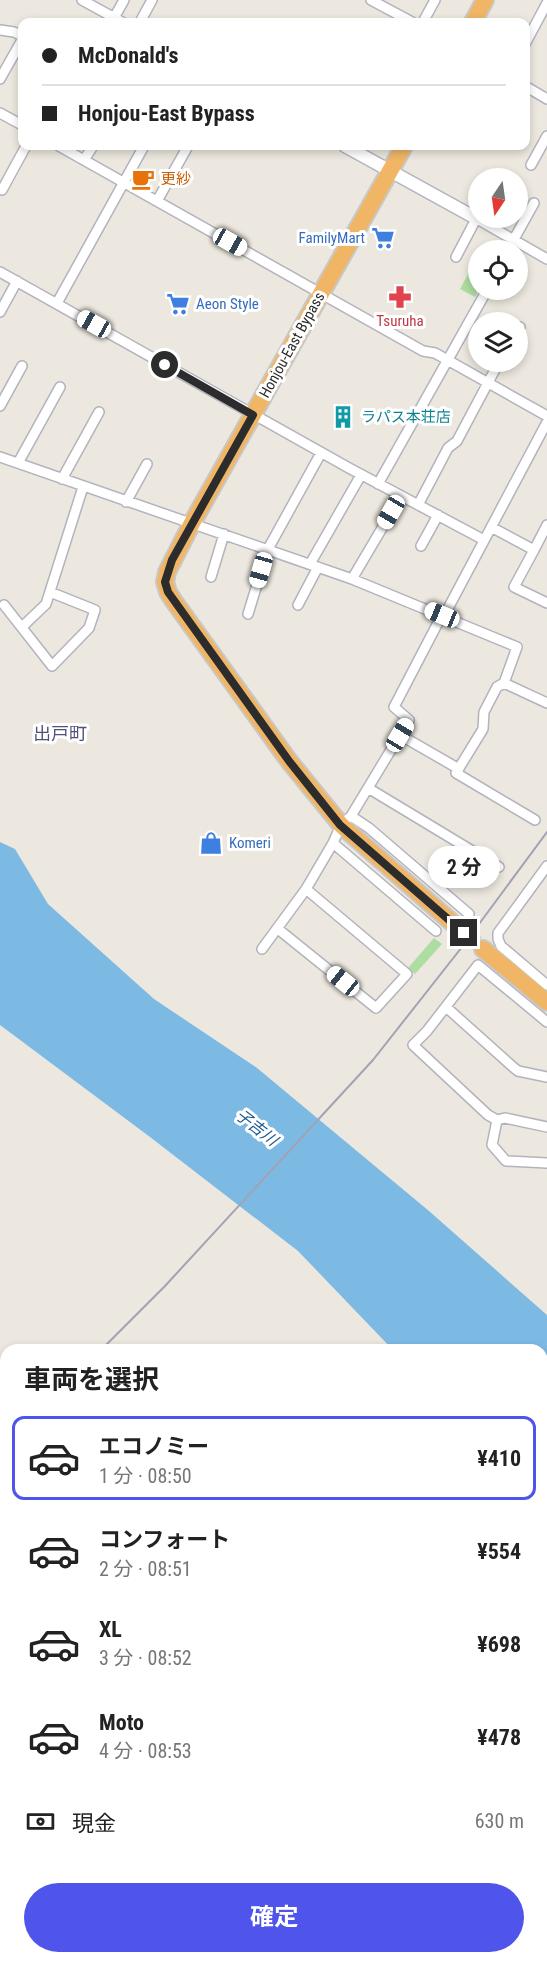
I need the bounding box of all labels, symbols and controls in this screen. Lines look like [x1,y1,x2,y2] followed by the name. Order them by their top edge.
[78,43,178,68] text: McDonald's
[78,101,255,126] text: Honjou-East Bypass
[130,166,156,192] cafe icon: 更紗
[468,168,528,228] north arrow
[468,168,528,372] map controls
[161,170,191,188] place label: 更紗
[210,225,250,259] car
[370,225,396,251] supermarket icon: FamilyMart
[299,229,365,247] place label: FamilyMart
[468,240,528,300] button: locate
[387,284,413,310] pharmacy icon: Tsuruha
[256,289,329,401] street label: Honjou-East Bypass
[165,291,191,317] supermarket icon: Aeon Style
[196,295,259,313] place label: Aeon Style
[74,307,114,341] car
[376,312,424,330] place label: Tsuruha
[468,312,528,372] button: layers
[151,351,178,378] route start
[330,404,356,430] building icon: ラパス本荘店
[361,408,451,426] place label: ラパス本荘店
[374,492,408,532] car
[247,550,275,590] car
[422,600,462,630] car
[383,715,417,755] car
[33,723,87,744] district label: 出戸町
[198,830,224,856] shop icon: Komeri
[229,834,271,852] place label: Komeri
[428,846,500,888] callout: 2 分
[447,855,481,879] text: 2 分
[450,919,477,946] route end
[323,963,363,999] car
[232,1105,283,1151] water label: 子吉川
[24,1364,159,1396] text: 車両を選択
[27,1431,81,1485] icon: car
[99,1434,209,1459] text: エコノミー
[477,1446,521,1471] text: ¥410
[99,1464,192,1488] text: 1 分 · 08:50
[27,1524,81,1578] icon: car
[99,1527,230,1552] text: コンフォート
[477,1539,521,1564] text: ¥554
[99,1557,192,1581] text: 2 分 · 08:51
[27,1617,81,1671] icon: car
[99,1617,122,1642] text: XL
[477,1632,521,1657] text: ¥698
[99,1646,192,1670] text: 3 分 · 08:52
[27,1710,81,1764] icon: car
[99,1710,144,1735] text: Moto
[477,1725,521,1750] text: ¥478
[99,1739,192,1763] text: 4 分 · 08:53
[24,1805,57,1838] icon: cash
[475,1809,524,1833] text: 630 m
[72,1811,116,1836] text: 現金
[24,1883,524,1952] button: 確定

